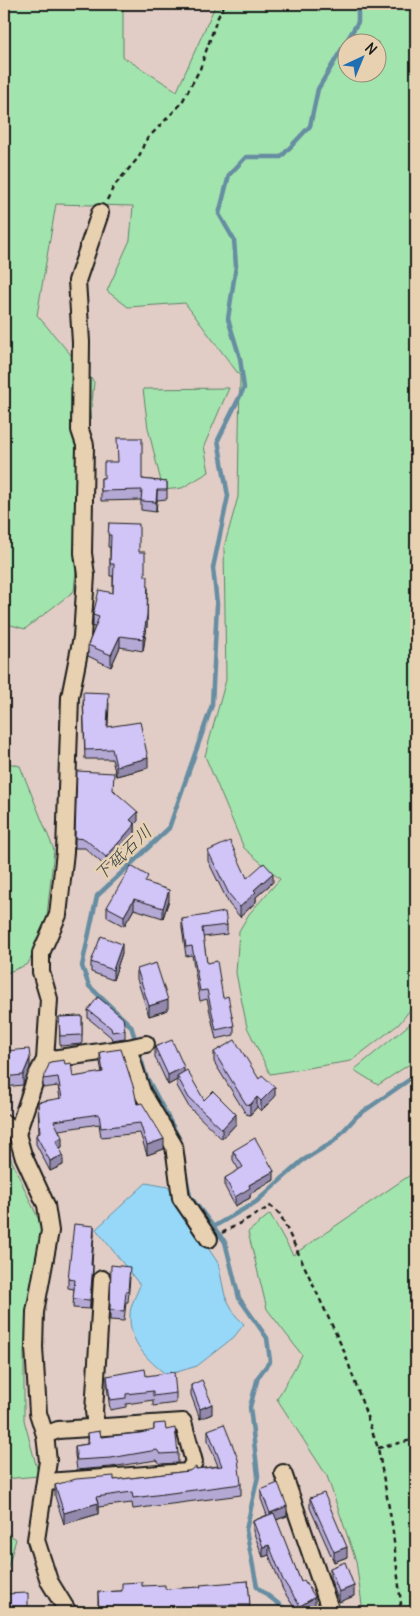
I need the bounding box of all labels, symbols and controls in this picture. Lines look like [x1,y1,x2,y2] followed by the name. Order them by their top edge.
[338,32,388,82] north arrow
[361,39,381,58] text: N
[88,820,157,886] water label: 下砥石川

